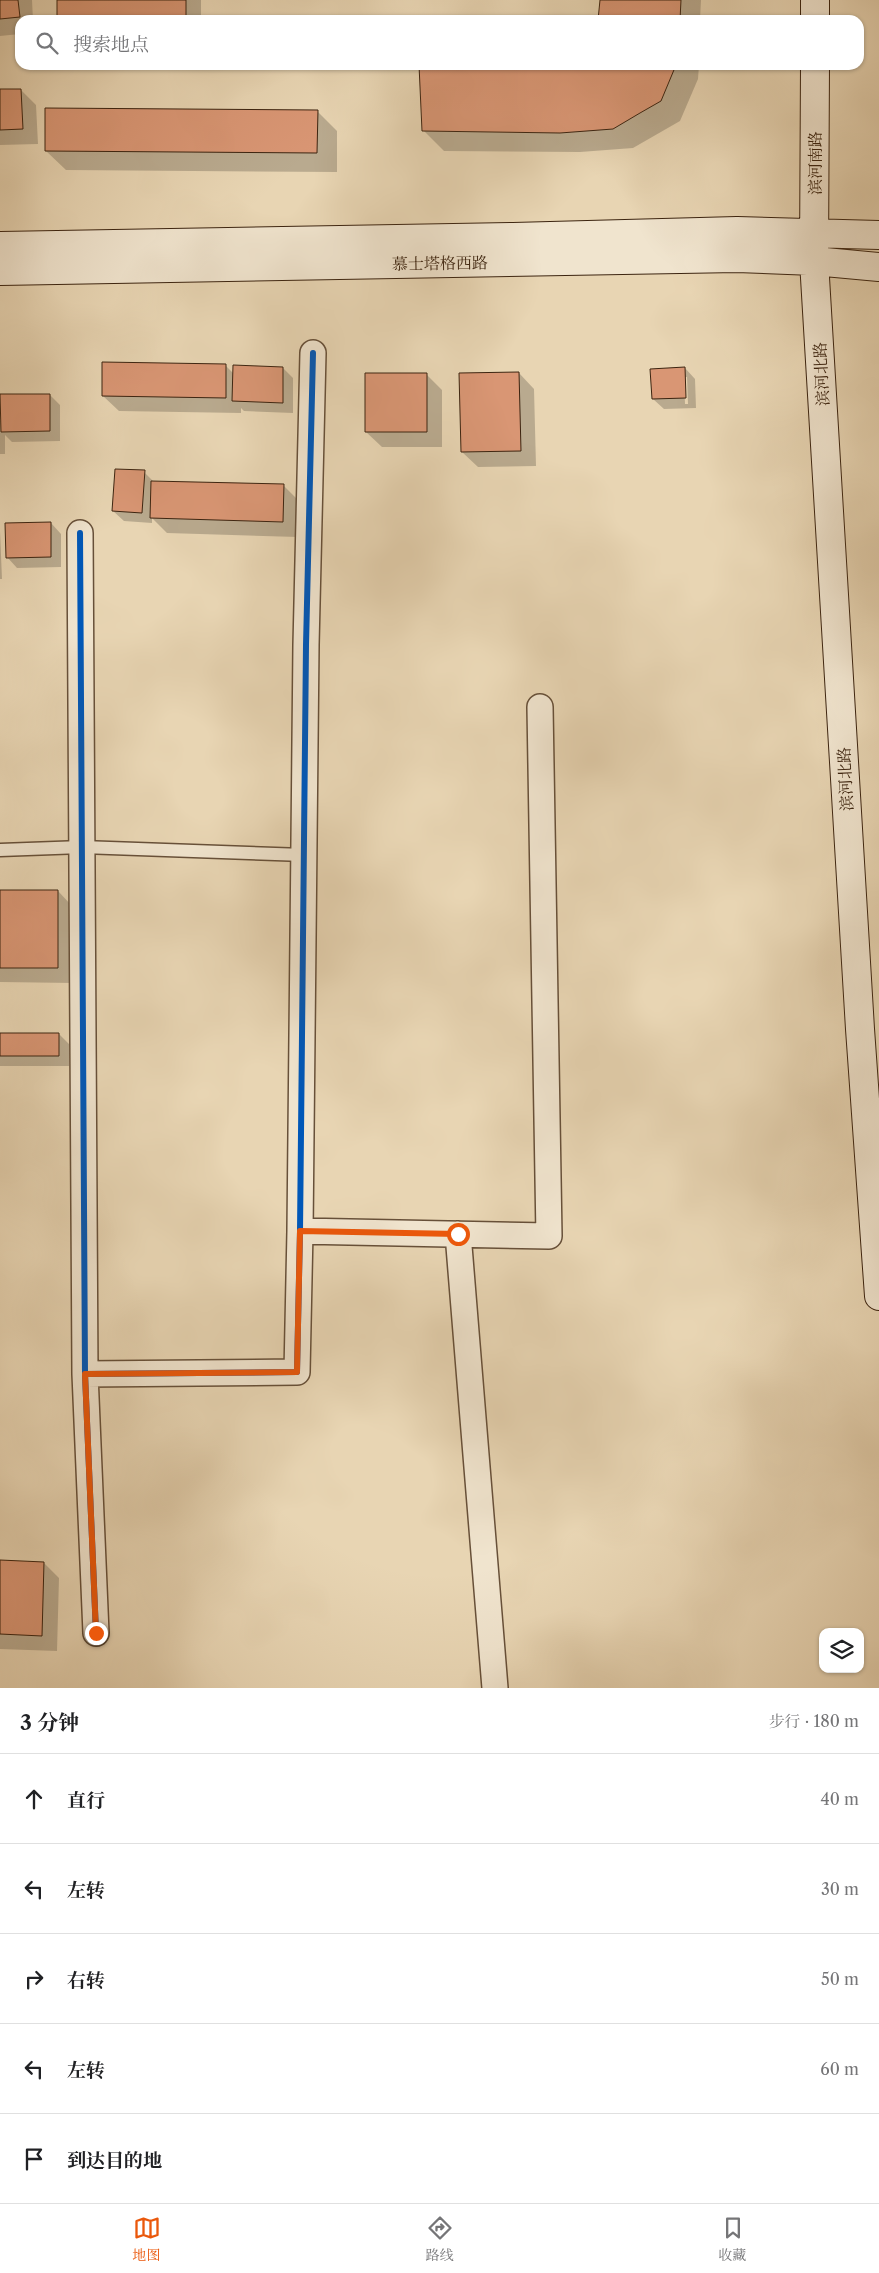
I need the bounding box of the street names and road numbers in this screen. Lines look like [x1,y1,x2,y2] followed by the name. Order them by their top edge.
[805,131,825,195] street label: 滨河南路
[392,252,488,274] street label: 慕士塔格西路
[809,342,833,406] street label: 滨河北路
[833,747,857,811] street label: 滨河北路

